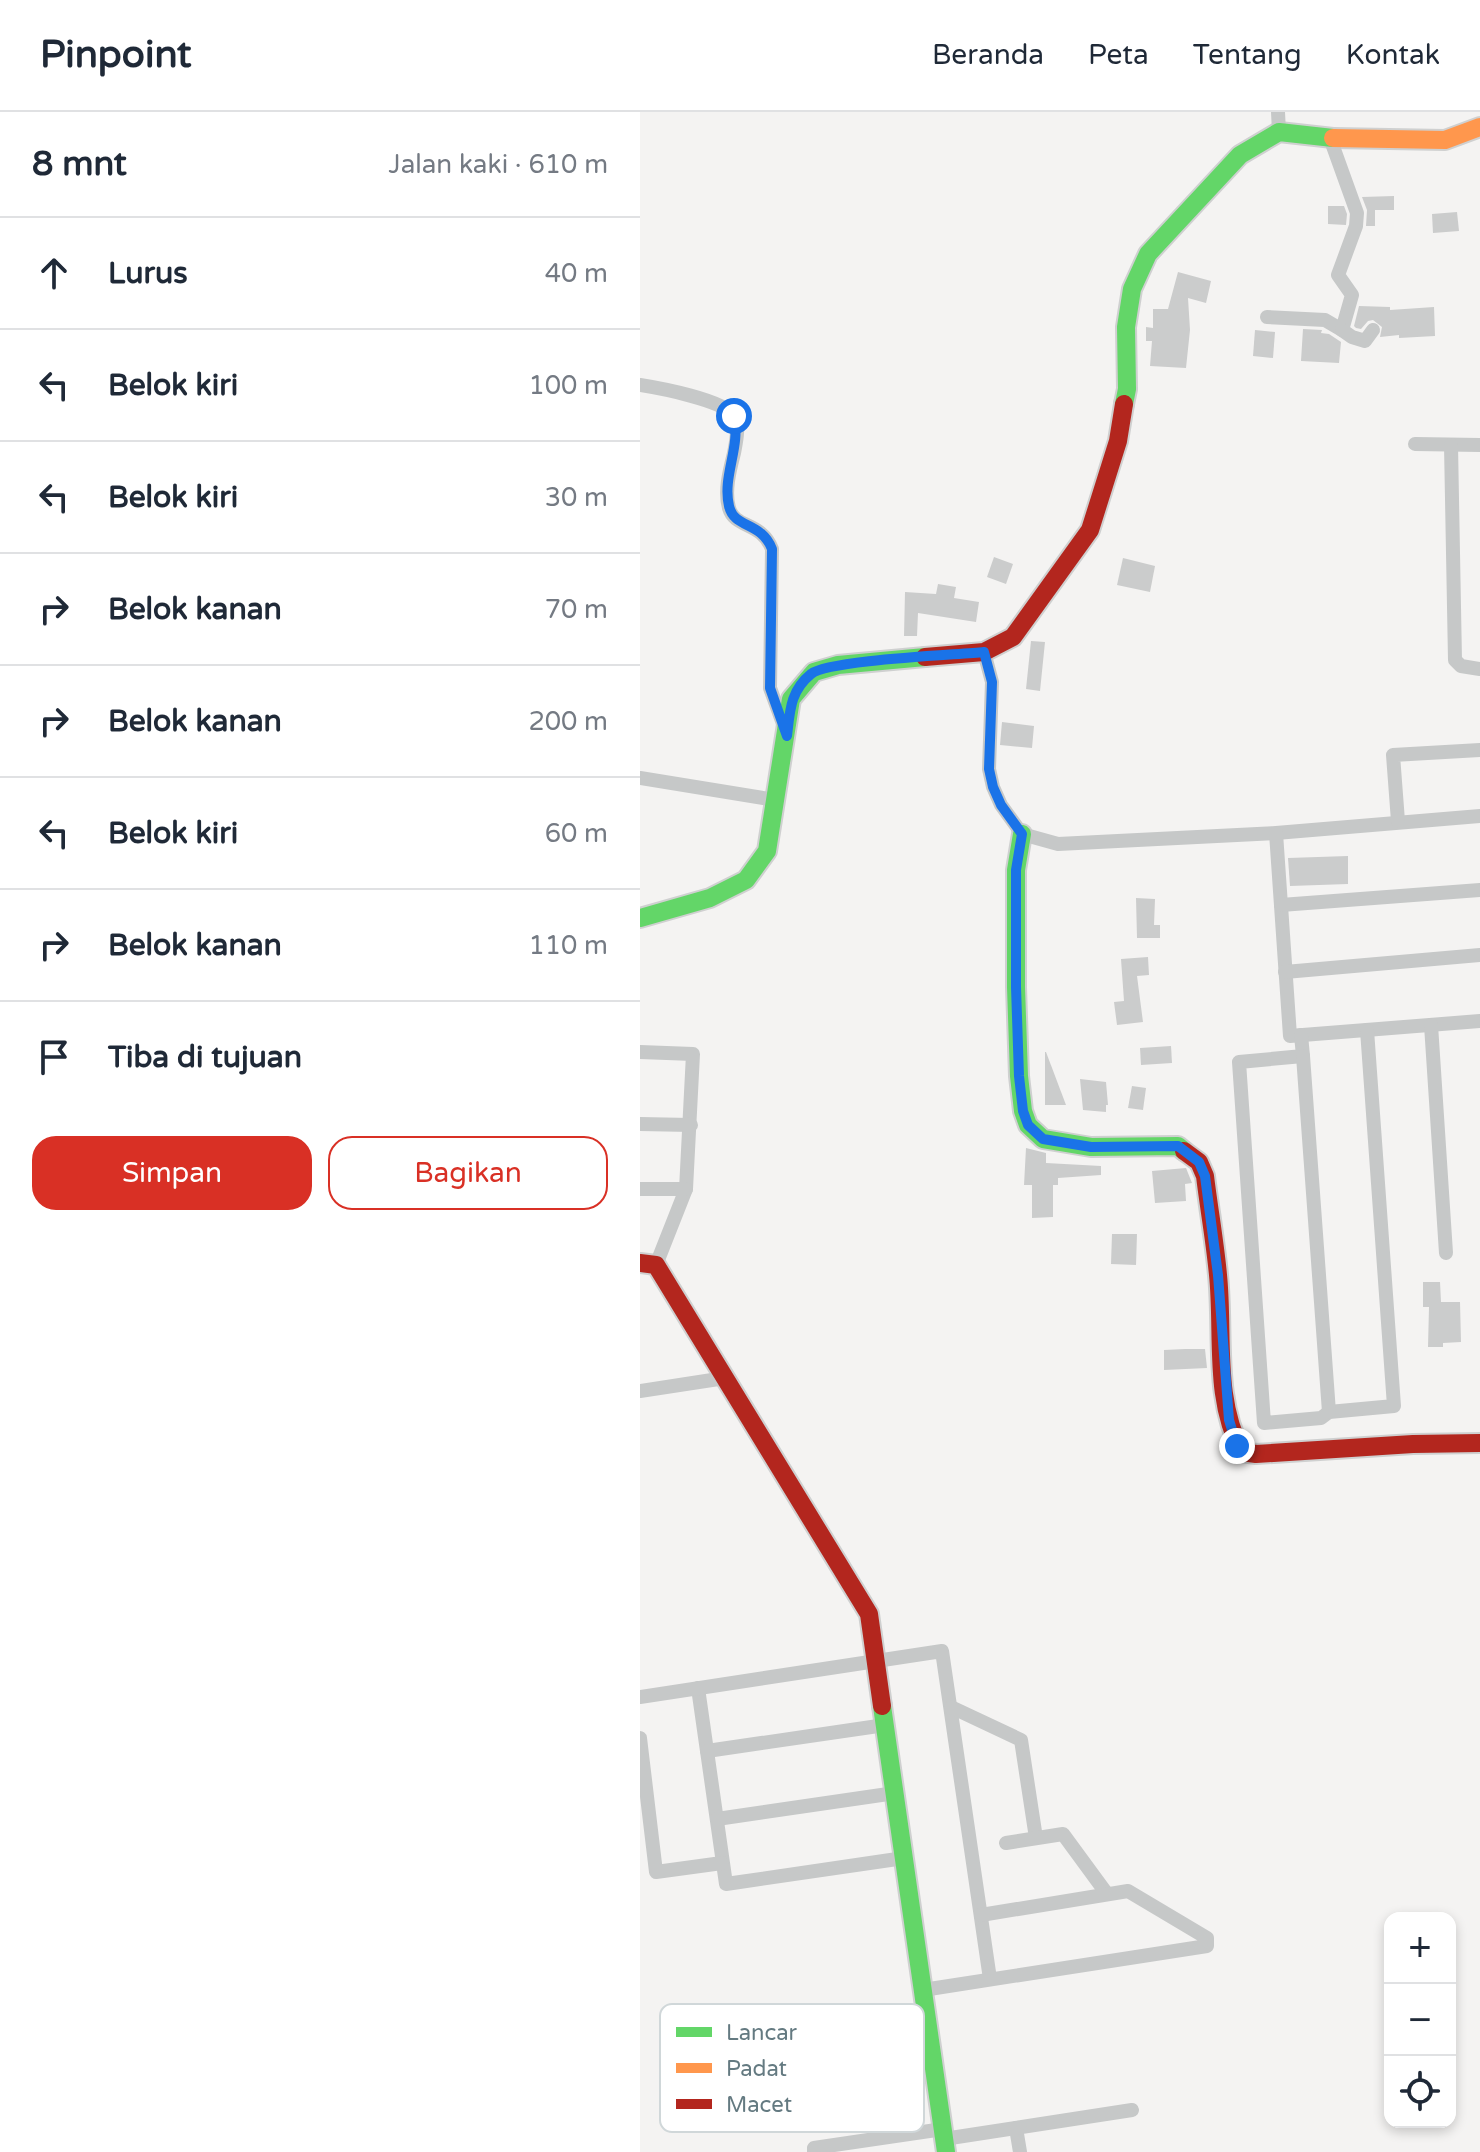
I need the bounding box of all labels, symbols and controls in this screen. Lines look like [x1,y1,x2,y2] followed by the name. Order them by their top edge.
[40,32,192,78] text: Pinpoint
[932,38,1044,72] text: Beranda
[1088,38,1149,72] text: Peta
[1193,38,1302,72] text: Tentang
[1346,38,1440,72] text: Kontak
[32,144,127,185] text: 8 mnt
[389,149,608,180] text: Jalan kaki · 610 m
[32,251,76,295] icon: ahead
[108,255,188,292] text: Lurus
[545,258,608,289] text: 40 m
[32,363,76,407] icon: left
[108,367,238,404] text: Belok kiri
[528,370,608,401] text: 100 m
[716,398,752,434] route start
[32,475,76,519] icon: left
[108,479,238,516] text: Belok kiri
[545,482,608,513] text: 30 m
[32,587,76,631] icon: right
[108,591,282,628] text: Belok kanan
[545,594,608,625] text: 70 m
[32,699,76,743] icon: right
[108,703,282,740] text: Belok kanan
[528,706,608,737] text: 200 m
[32,811,76,855] icon: left
[108,815,238,852] text: Belok kiri
[545,818,608,849] text: 60 m
[32,923,76,967] icon: right
[108,927,282,964] text: Belok kanan
[528,930,608,961] text: 110 m
[32,1035,76,1079] icon: arrive
[108,1039,302,1076] text: Tiba di tujuan
[32,1136,312,1210] button: Simpan
[328,1136,608,1210] button: Bagikan
[1219,1428,1255,1464] route end
[1384,1912,1456,2128] map controls
[1384,1912,1456,1984] button: +
[1384,1984,1456,2056] button: −
[660,2004,924,2132] legend
[726,2020,798,2046] text: Lancar
[726,2056,787,2082] text: Padat
[1384,2056,1456,2128] button: locate
[726,2092,792,2118] text: Macet

